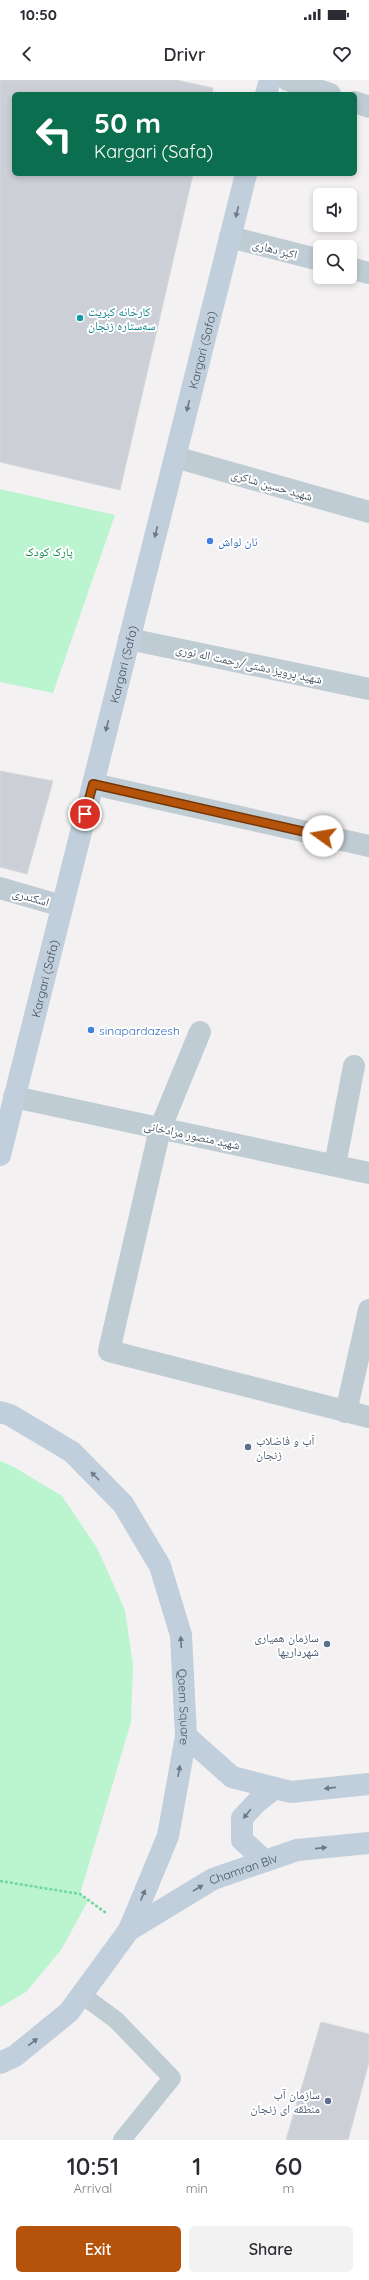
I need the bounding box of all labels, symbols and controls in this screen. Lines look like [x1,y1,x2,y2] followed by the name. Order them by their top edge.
[20,5,57,24] text: 10:50
[16,43,38,65] icon: back
[164,43,205,66] text: Drivr
[331,43,353,65] icon: heart
[94,105,161,140] text: 50 m
[28,108,80,160] icon: left
[94,140,213,163] text: Kargari (Safa)
[313,188,357,284] map controls
[313,188,357,232] button: sound
[233,206,239,218] one-way arrow
[251,236,299,262] street label: اکبر دهاری
[313,240,357,284] button: search
[88,304,155,333] place label: کارخانه کبریت سه‌ستاره زنجان
[185,309,219,390] street label: Kargari (Safa)
[75,313,85,323] marker: کارخانه کبریت سه‌ستاره زنجان
[184,400,190,412] one-way arrow
[229,466,315,504] street label: شهید حسین شاکری
[153,526,159,538] one-way arrow
[218,534,258,549] place label: نان لواش
[205,536,215,546] marker: نان لواش
[25,544,73,559] park label: پارک کودک
[106,624,140,705] street label: Kargari (Safa)
[174,641,324,687] street label: شهید پرویز دشتی/رحمت اله نوری
[104,720,110,732] one-way arrow
[68,797,102,831] pin
[74,803,96,825] icon: arrive
[302,815,344,857] position arrow
[11,885,51,909] street label: اسکندری
[27,938,61,1019] street label: Kargari (Safa)
[99,1023,180,1038] place label: sinapardazesh
[86,1025,96,1035] marker: sinapardazesh
[142,1117,242,1153] street label: شهید منصور مرادخانی
[256,1433,315,1462] place label: آب و فاضلاب زنجان
[243,1442,253,1452] marker: آب و فاضلاب زنجان
[90,1471,100,1481] one-way arrow
[254,1630,319,1659] place label: سازمان همیاری شهرداریها
[178,1635,184,1648] one-way arrow
[322,1639,332,1649] marker: سازمان همیاری شهرداریها
[175,1668,194,1747] street label: Qaem Square
[177,1765,183,1778] one-way arrow
[324,1784,336,1791] one-way arrow
[242,1809,251,1819] one-way arrow
[315,1845,327,1851] one-way arrow
[206,1850,279,1887] street label: Chamran Blv
[193,1884,203,1892] one-way arrow
[140,1890,146,1901] one-way arrow
[27,2037,38,2046] one-way arrow
[251,2087,320,2116] place label: سازمان آب منطقه ای زنجان
[323,2096,333,2106] marker: سازمان آب منطقه ای زنجان
[67,2151,119,2181] text: 10:51
[192,2151,201,2181] text: 1
[275,2151,302,2181] text: 60
[73,2180,112,2196] text: Arrival
[186,2180,208,2196] text: min
[282,2180,294,2196] text: m
[16,2226,181,2272] button: Exit
[189,2226,353,2272] button: Share

